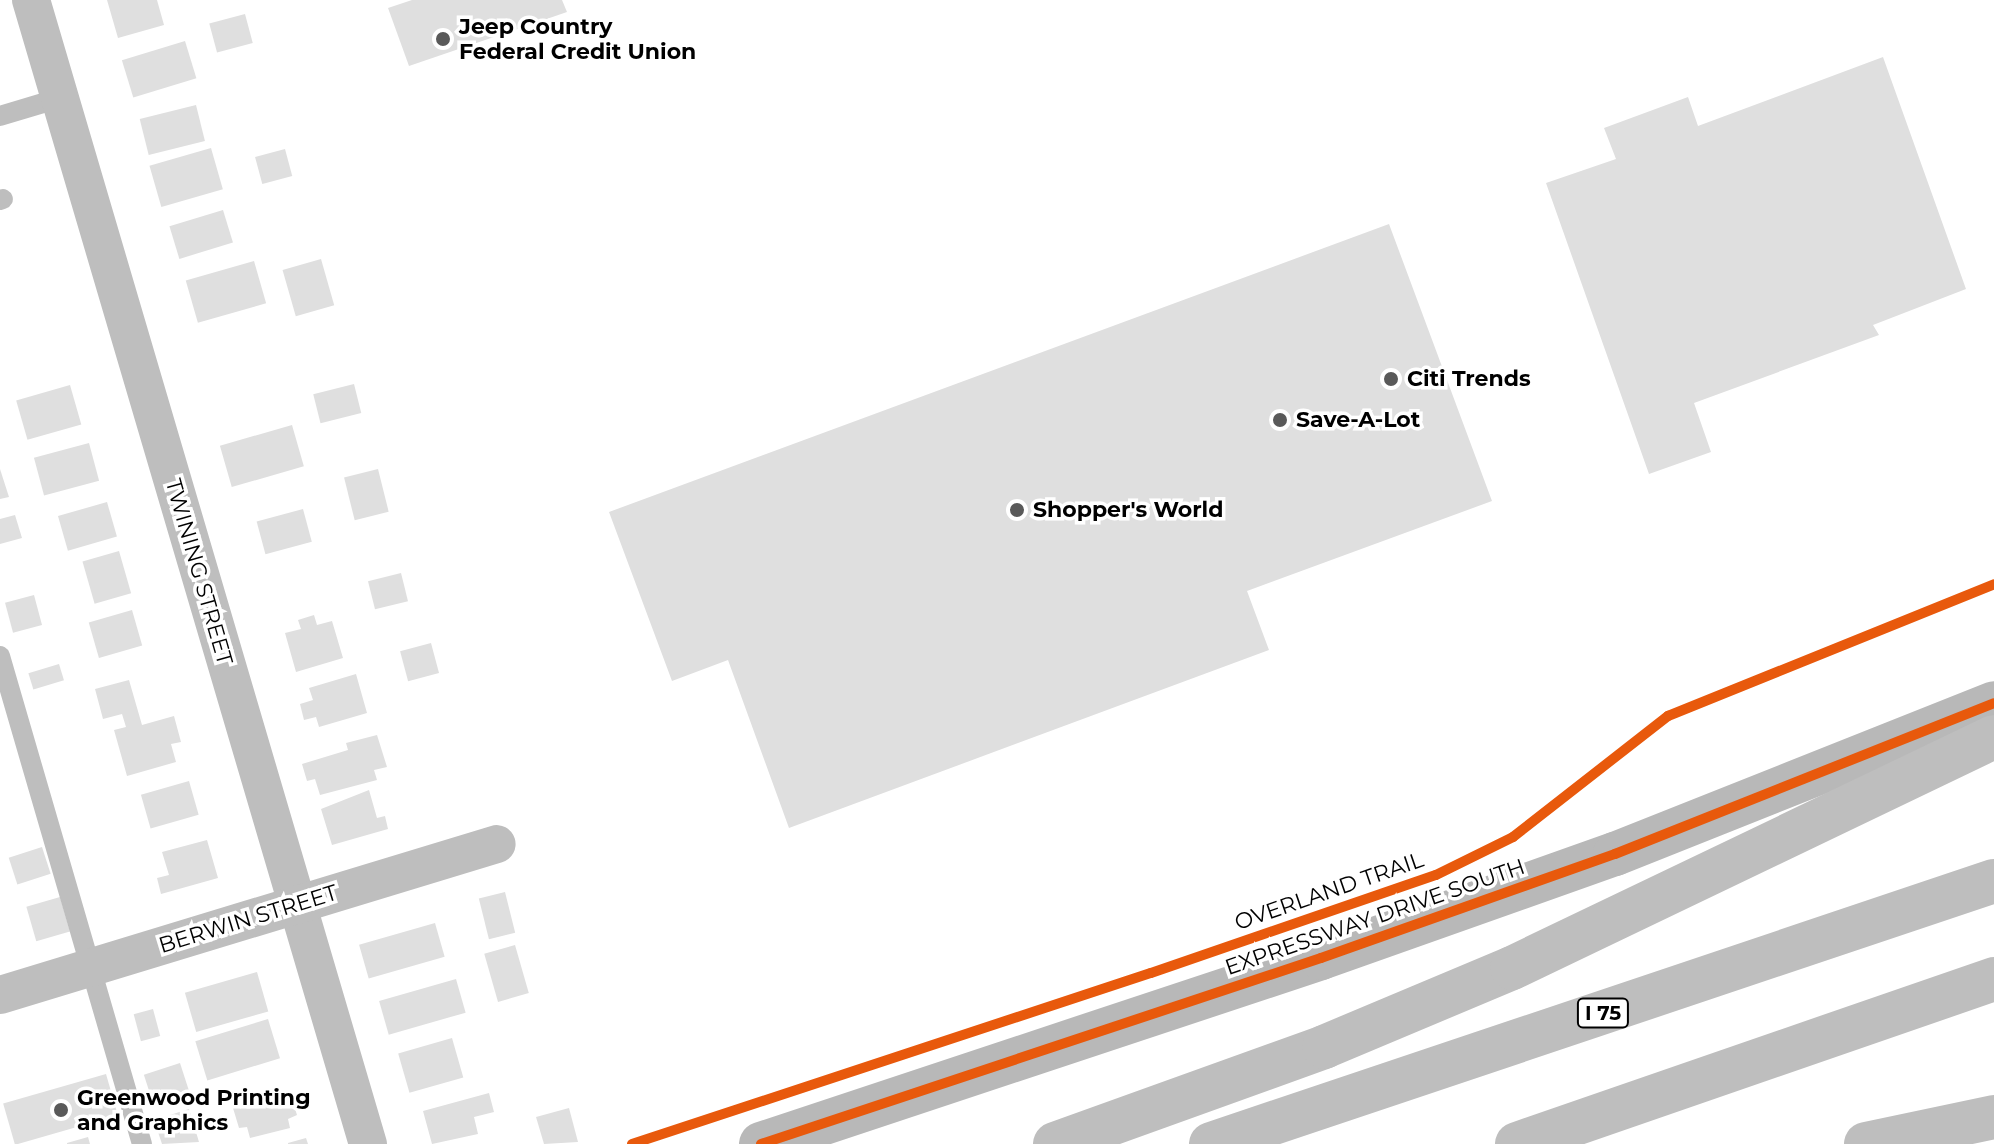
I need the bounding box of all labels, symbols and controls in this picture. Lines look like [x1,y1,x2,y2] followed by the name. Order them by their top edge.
[459,13,696,64] place label: Jeep Country Federal Credit Union
[434,30,452,48] marker: Jeep Country Federal Credit Union
[1407,366,1531,392] place label: Citi Trends
[1382,370,1400,388] marker: Citi Trends
[1296,407,1420,433] place label: Save-A-Lot
[1271,411,1289,429] marker: Save-A-Lot
[160,476,238,668] street label: TWINING STREET
[1033,497,1223,523] place label: Shopper's World
[1008,501,1026,519] marker: Shopper's World
[1231,846,1427,936] street label: OVERLAND TRAIL
[1222,853,1528,981] street label: EXPRESSWAY DRIVE SOUTH
[155,879,341,959] street label: BERWIN STREET
[1575,997,1631,1029] road number: I 75
[77,1084,311,1136] place label: Greenwood Printing and Graphics
[52,1101,70,1119] marker: Greenwood Printing and Graphics

